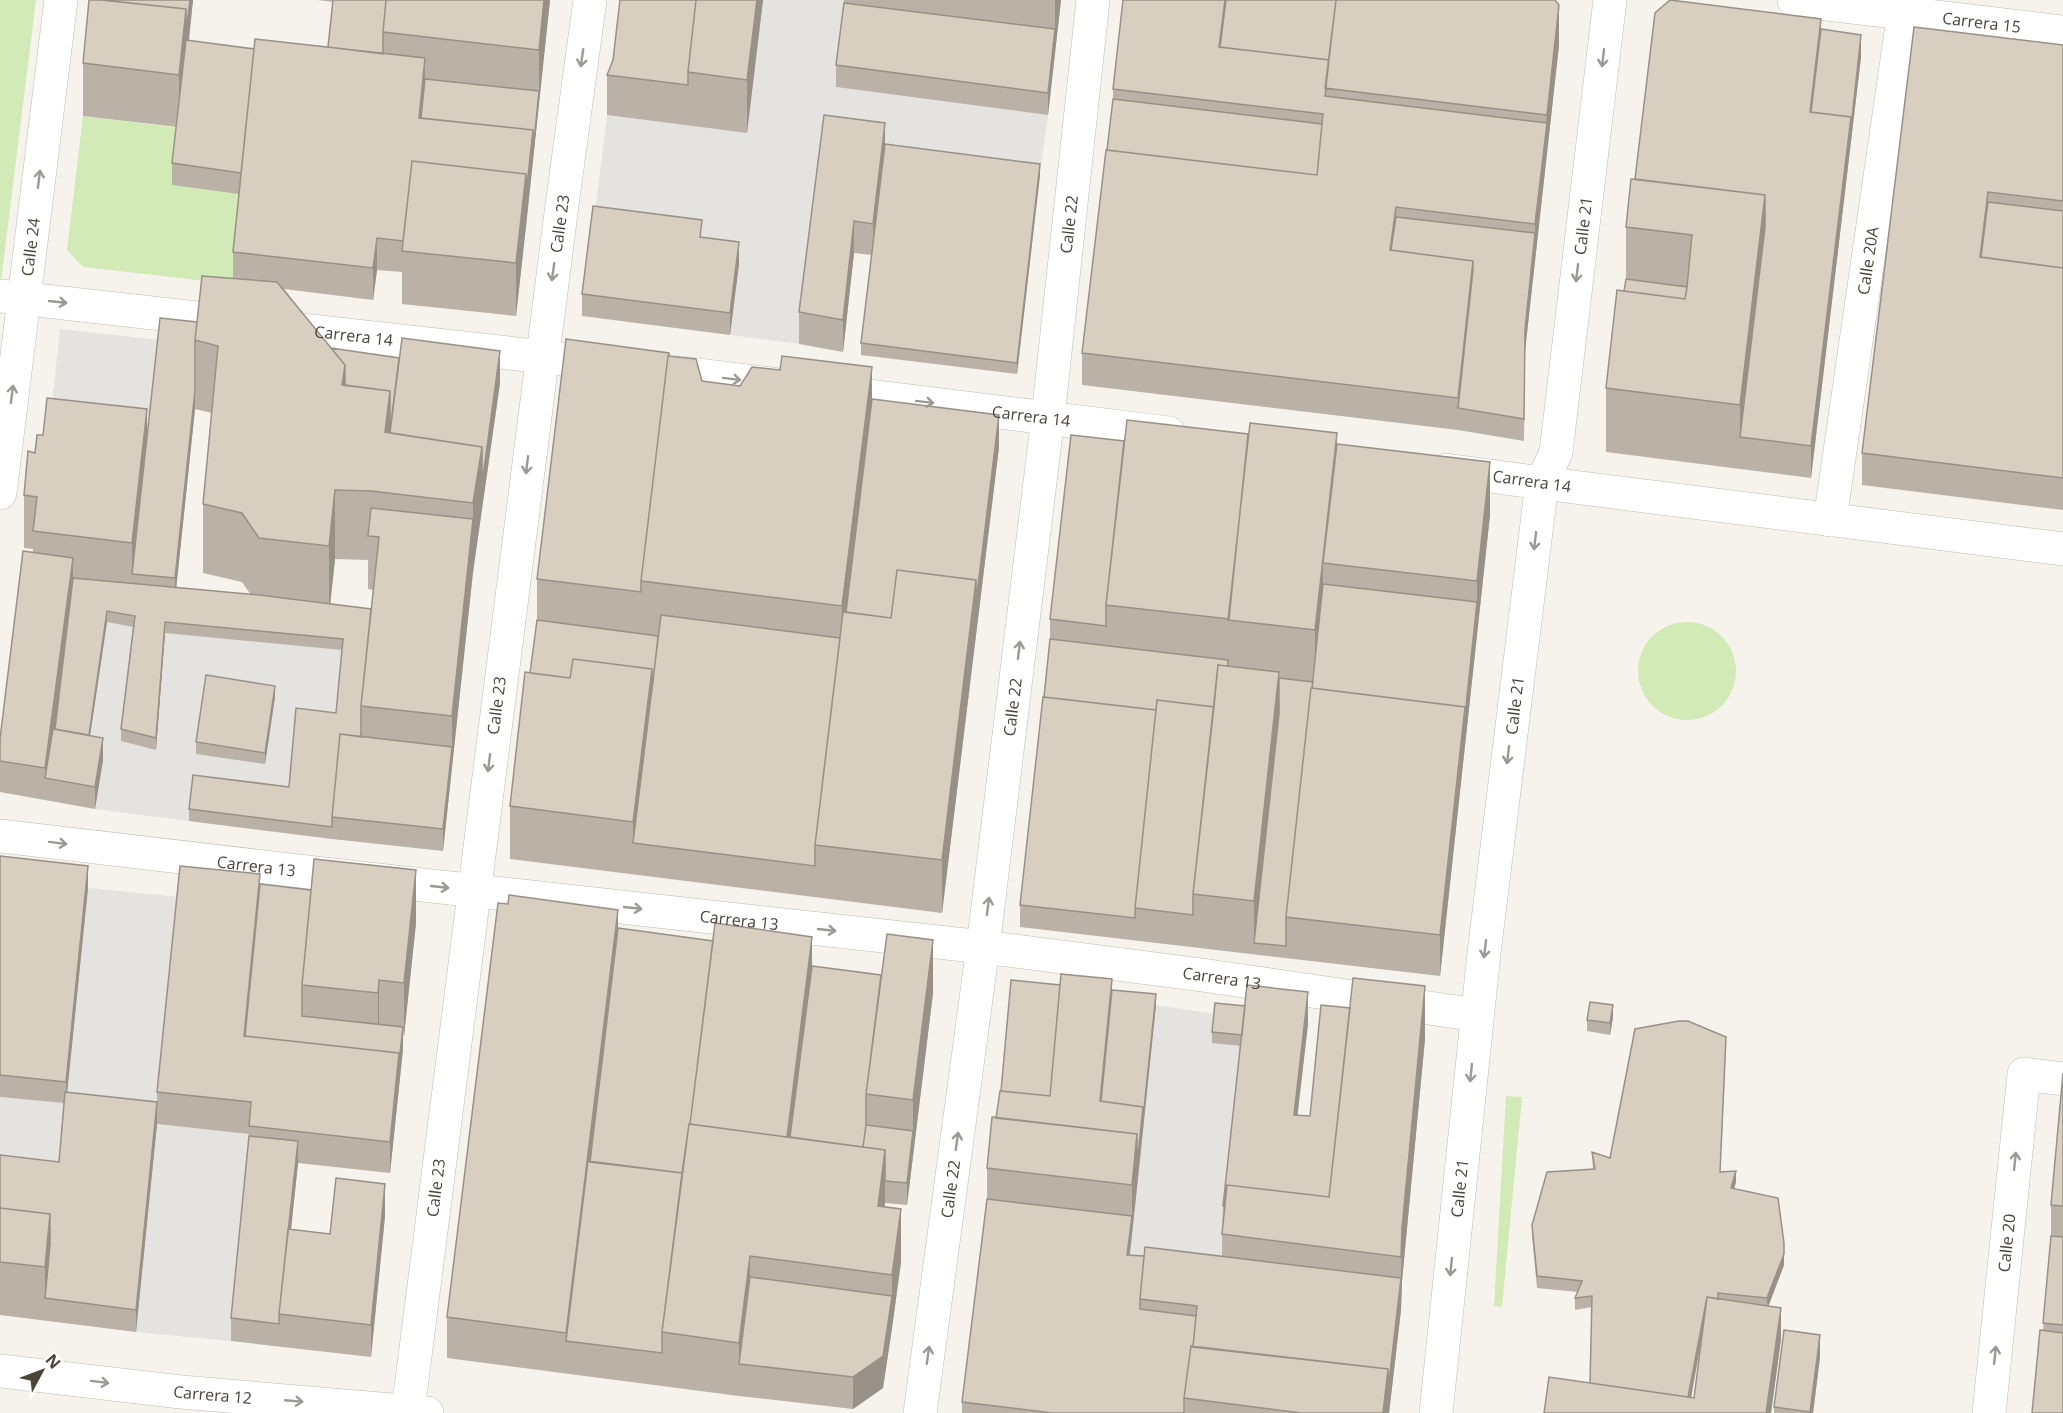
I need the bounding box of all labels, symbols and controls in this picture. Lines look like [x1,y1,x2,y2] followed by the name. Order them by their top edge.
[1941,7,2022,38] street label: Carrera 15
[576,48,587,67] one-way arrow
[1597,48,1608,67] one-way arrow
[34,170,45,190] one-way arrow
[545,193,574,254] street label: Calle 23
[1055,194,1083,255] street label: Calle 22
[1569,195,1597,256] street label: Calle 21
[16,216,45,277] street label: Calle 24
[1852,224,1884,296] street label: Calle 20A
[547,262,558,281] one-way arrow
[1571,262,1582,282] one-way arrow
[48,297,68,308] one-way arrow
[313,320,394,351] street label: Carrera 14
[721,374,741,385] one-way arrow
[7,384,18,404] one-way arrow
[915,397,935,408] one-way arrow
[991,400,1072,432] street label: Carrera 14
[521,455,532,475] one-way arrow
[1491,465,1573,497] street label: Carrera 14
[1529,530,1540,550] one-way arrow
[1014,641,1025,660] one-way arrow
[482,675,511,736] street label: Calle 23
[1500,675,1529,736] street label: Calle 21
[998,677,1027,737] street label: Calle 22
[1503,745,1514,764] one-way arrow
[483,752,494,772] one-way arrow
[48,837,68,848] one-way arrow
[216,850,297,882] street label: Carrera 13
[429,882,449,893] one-way arrow
[983,897,994,916] one-way arrow
[623,903,643,914] one-way arrow
[699,905,780,935] street label: Carrera 13
[817,924,837,935] one-way arrow
[1479,938,1490,958] one-way arrow
[1181,962,1262,994] street label: Carrera 13
[1465,1062,1476,1082] one-way arrow
[951,1132,962,1151] one-way arrow
[2010,1151,2021,1171] one-way arrow
[421,1157,450,1218] street label: Calle 23
[1445,1158,1473,1218] street label: Calle 21
[935,1159,965,1220] street label: Calle 22
[1993,1213,2021,1273] street label: Calle 20
[1445,1256,1456,1276] one-way arrow
[12,1341,72,1401] north arrow
[1990,1345,2001,1365] one-way arrow
[922,1346,933,1365] one-way arrow
[41,1349,66,1373] text: N
[89,1377,109,1388] one-way arrow
[172,1380,253,1409] street label: Carrera 12
[283,1396,303,1407] one-way arrow

